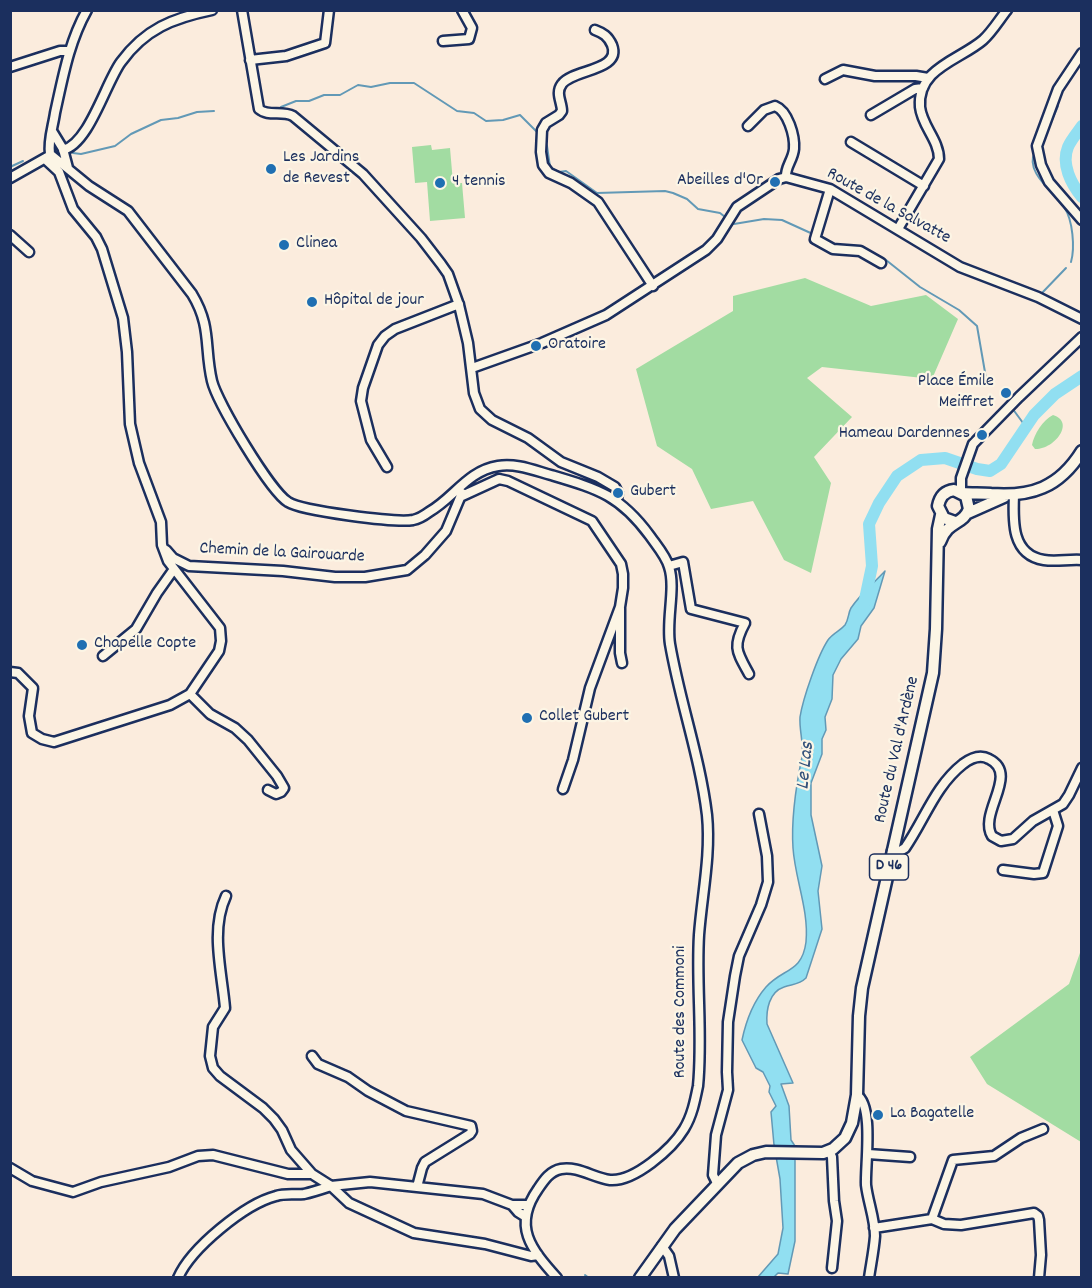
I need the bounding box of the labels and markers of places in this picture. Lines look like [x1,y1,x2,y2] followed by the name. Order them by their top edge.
[283,148,359,190] place label: Les Jardins de Revest
[264,162,278,176] marker: Les Jardins de Revest
[677,171,763,193] place label: Abeilles d'Or
[452,172,506,194] place label: 4 tennis
[768,175,782,189] marker: Abeilles d'Or
[433,176,447,190] marker: 4 tennis
[296,234,337,256] place label: Clinea
[277,238,291,252] marker: Clinea
[324,291,424,313] place label: Hôpital de jour
[305,295,319,309] marker: Hôpital de jour
[548,335,606,357] place label: Oratoire
[529,339,543,353] marker: Oratoire
[918,372,994,415] place label: Place Émile Meiffret
[999,386,1013,400] marker: Place Émile Meiffret
[839,424,970,446] place label: Hameau Dardennes
[975,428,989,442] marker: Hameau Dardennes
[630,482,676,504] place label: Gubert
[611,486,625,500] marker: Gubert
[94,634,196,656] place label: Chapelle Copte
[75,638,89,652] marker: Chapelle Copte
[539,707,629,729] place label: Collet Gubert
[520,711,534,725] marker: Collet Gubert
[890,1104,974,1126] place label: La Bagatelle
[871,1108,885,1122] marker: La Bagatelle

